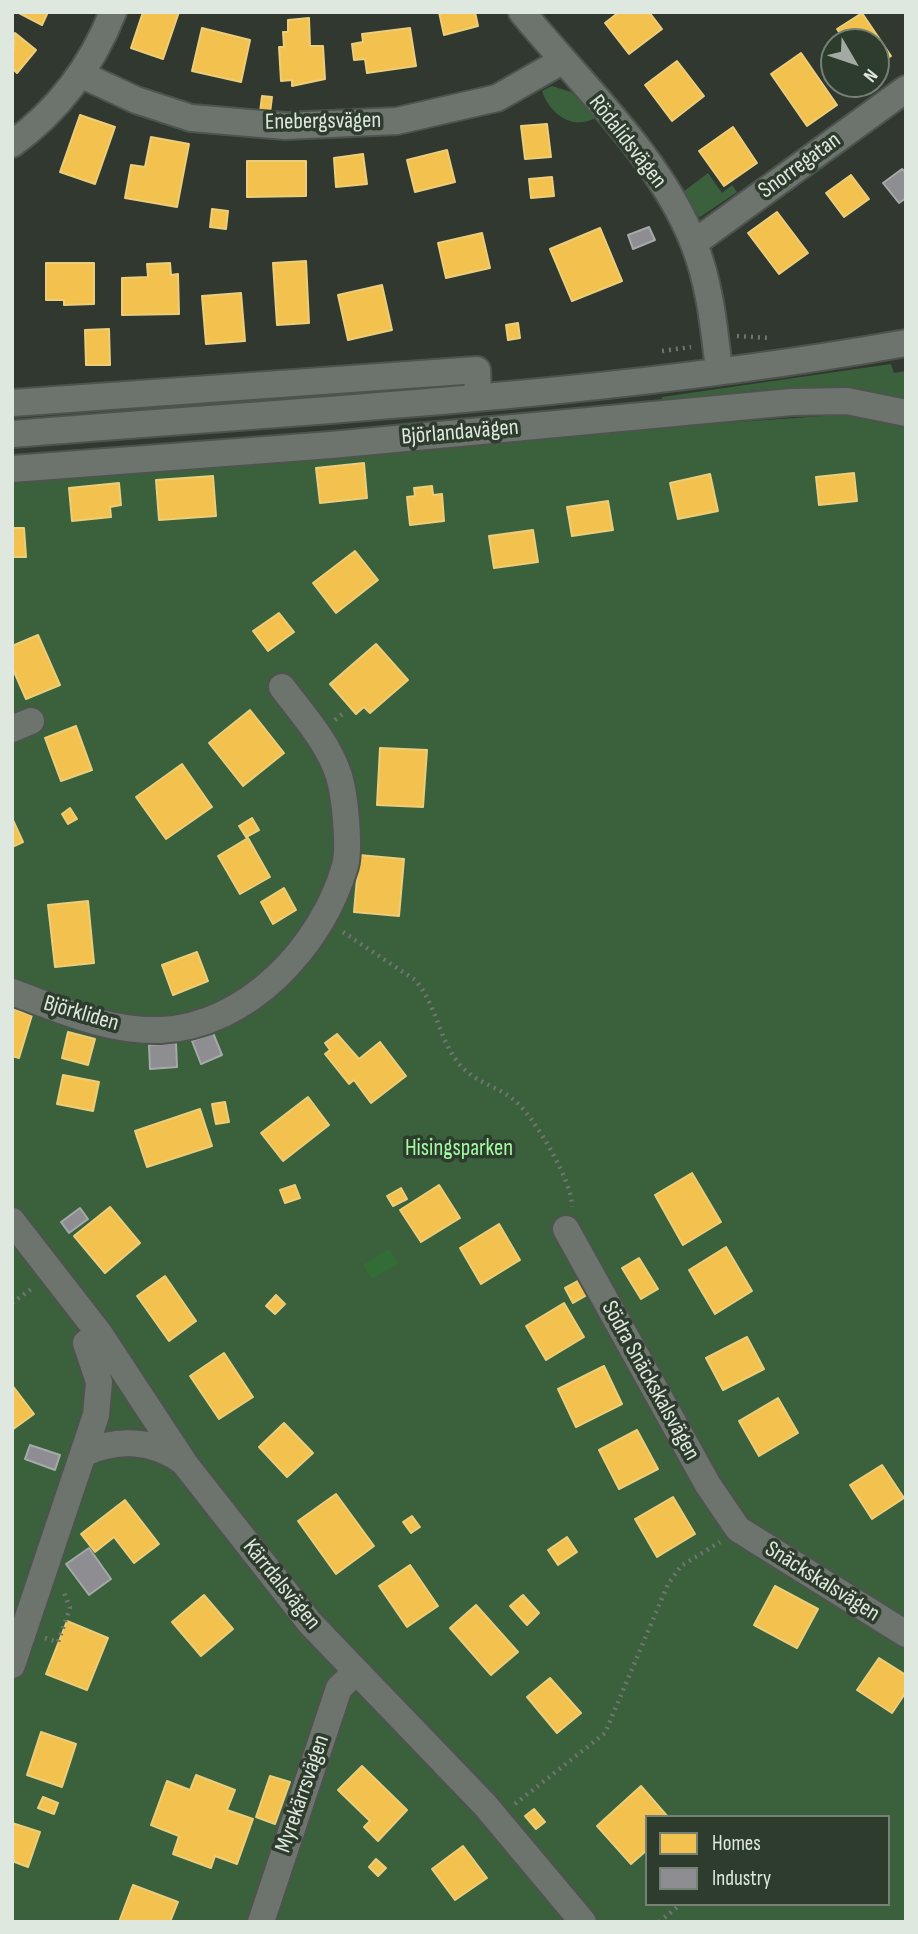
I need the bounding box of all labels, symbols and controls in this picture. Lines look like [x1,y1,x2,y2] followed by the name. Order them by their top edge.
[820,28,890,98] north arrow
[858,64,882,86] text: N
[582,90,672,194] street label: Rödalidsvägen
[265,107,381,137] street label: Enebergsvägen
[754,127,846,205] street label: Snorregatan
[400,414,520,452] street label: Björlandavägen
[40,990,122,1038] street label: Björkliden
[405,1135,513,1163] park label: Hisingsparken
[595,1297,705,1465] street label: Södra Snäckskalsvägen
[236,1534,326,1636] street label: Kärrdalsvägen
[759,1536,885,1628] street label: Snäckskalsvägen
[270,1732,336,1856] street label: Myrekärrsvägen
[645,1815,890,1906] legend
[712,1831,761,1856] text: Homes
[712,1866,771,1891] text: Industry

